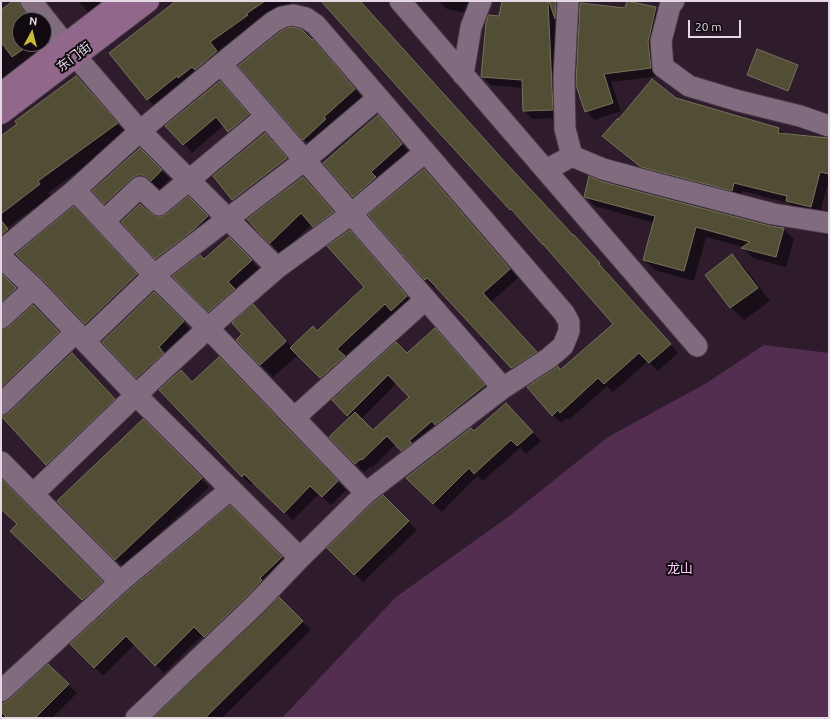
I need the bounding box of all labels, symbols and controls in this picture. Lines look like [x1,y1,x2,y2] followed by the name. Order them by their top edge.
[12,12,52,52] north arrow
[690,12,743,38] scale bar
[29,15,38,28] text: N
[695,20,722,33] text: 20 m
[54,39,94,75] street label: 东门街
[667,561,693,577] park label: 龙山

